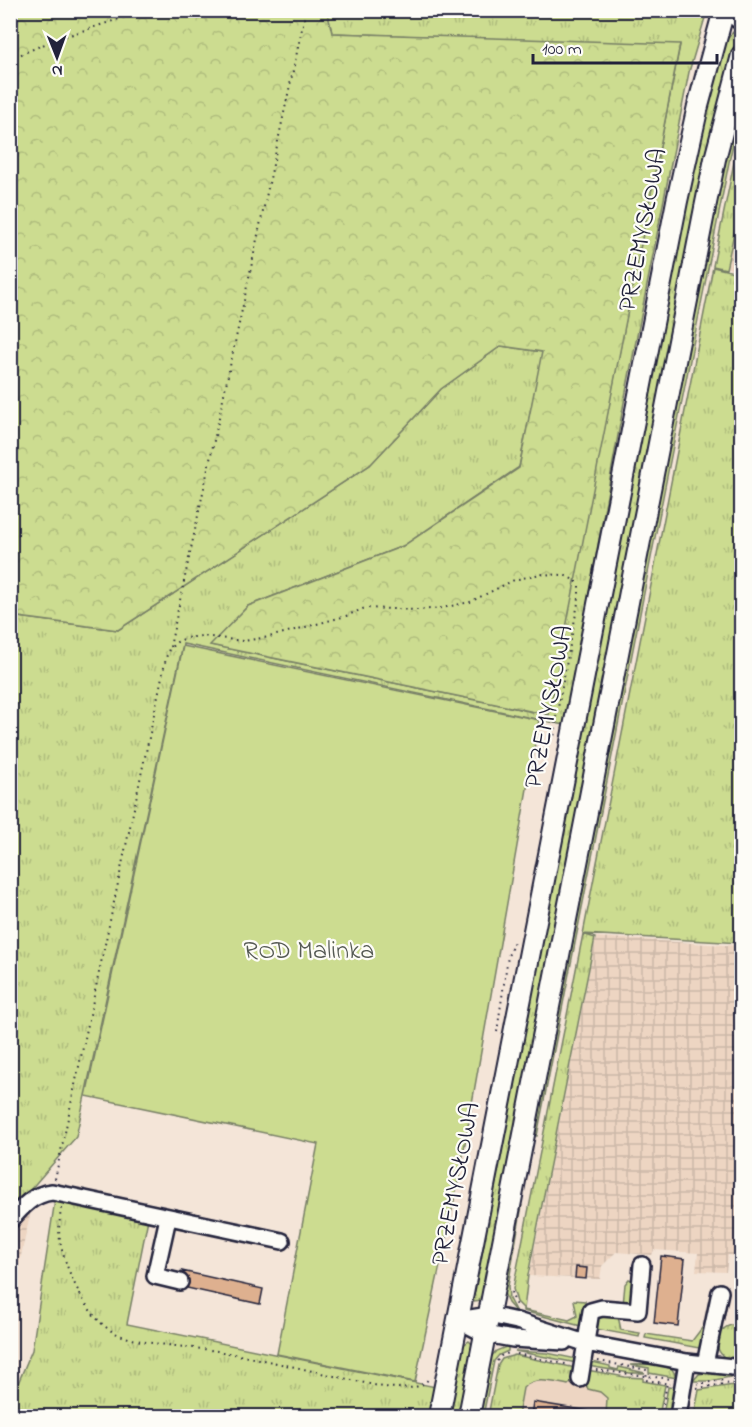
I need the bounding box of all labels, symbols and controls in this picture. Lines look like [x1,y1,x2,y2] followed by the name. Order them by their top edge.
[27,27,87,87] north arrow
[533,27,718,65] scale bar
[542,37,582,63] text: 100 m
[51,58,63,82] text: N
[610,145,678,315] street label: PRZEMYSŁOWA
[516,622,584,792] street label: PRZEMYSŁOWA
[244,933,374,971] park label: ROD Malinka
[423,1099,491,1269] street label: PRZEMYSŁOWA

